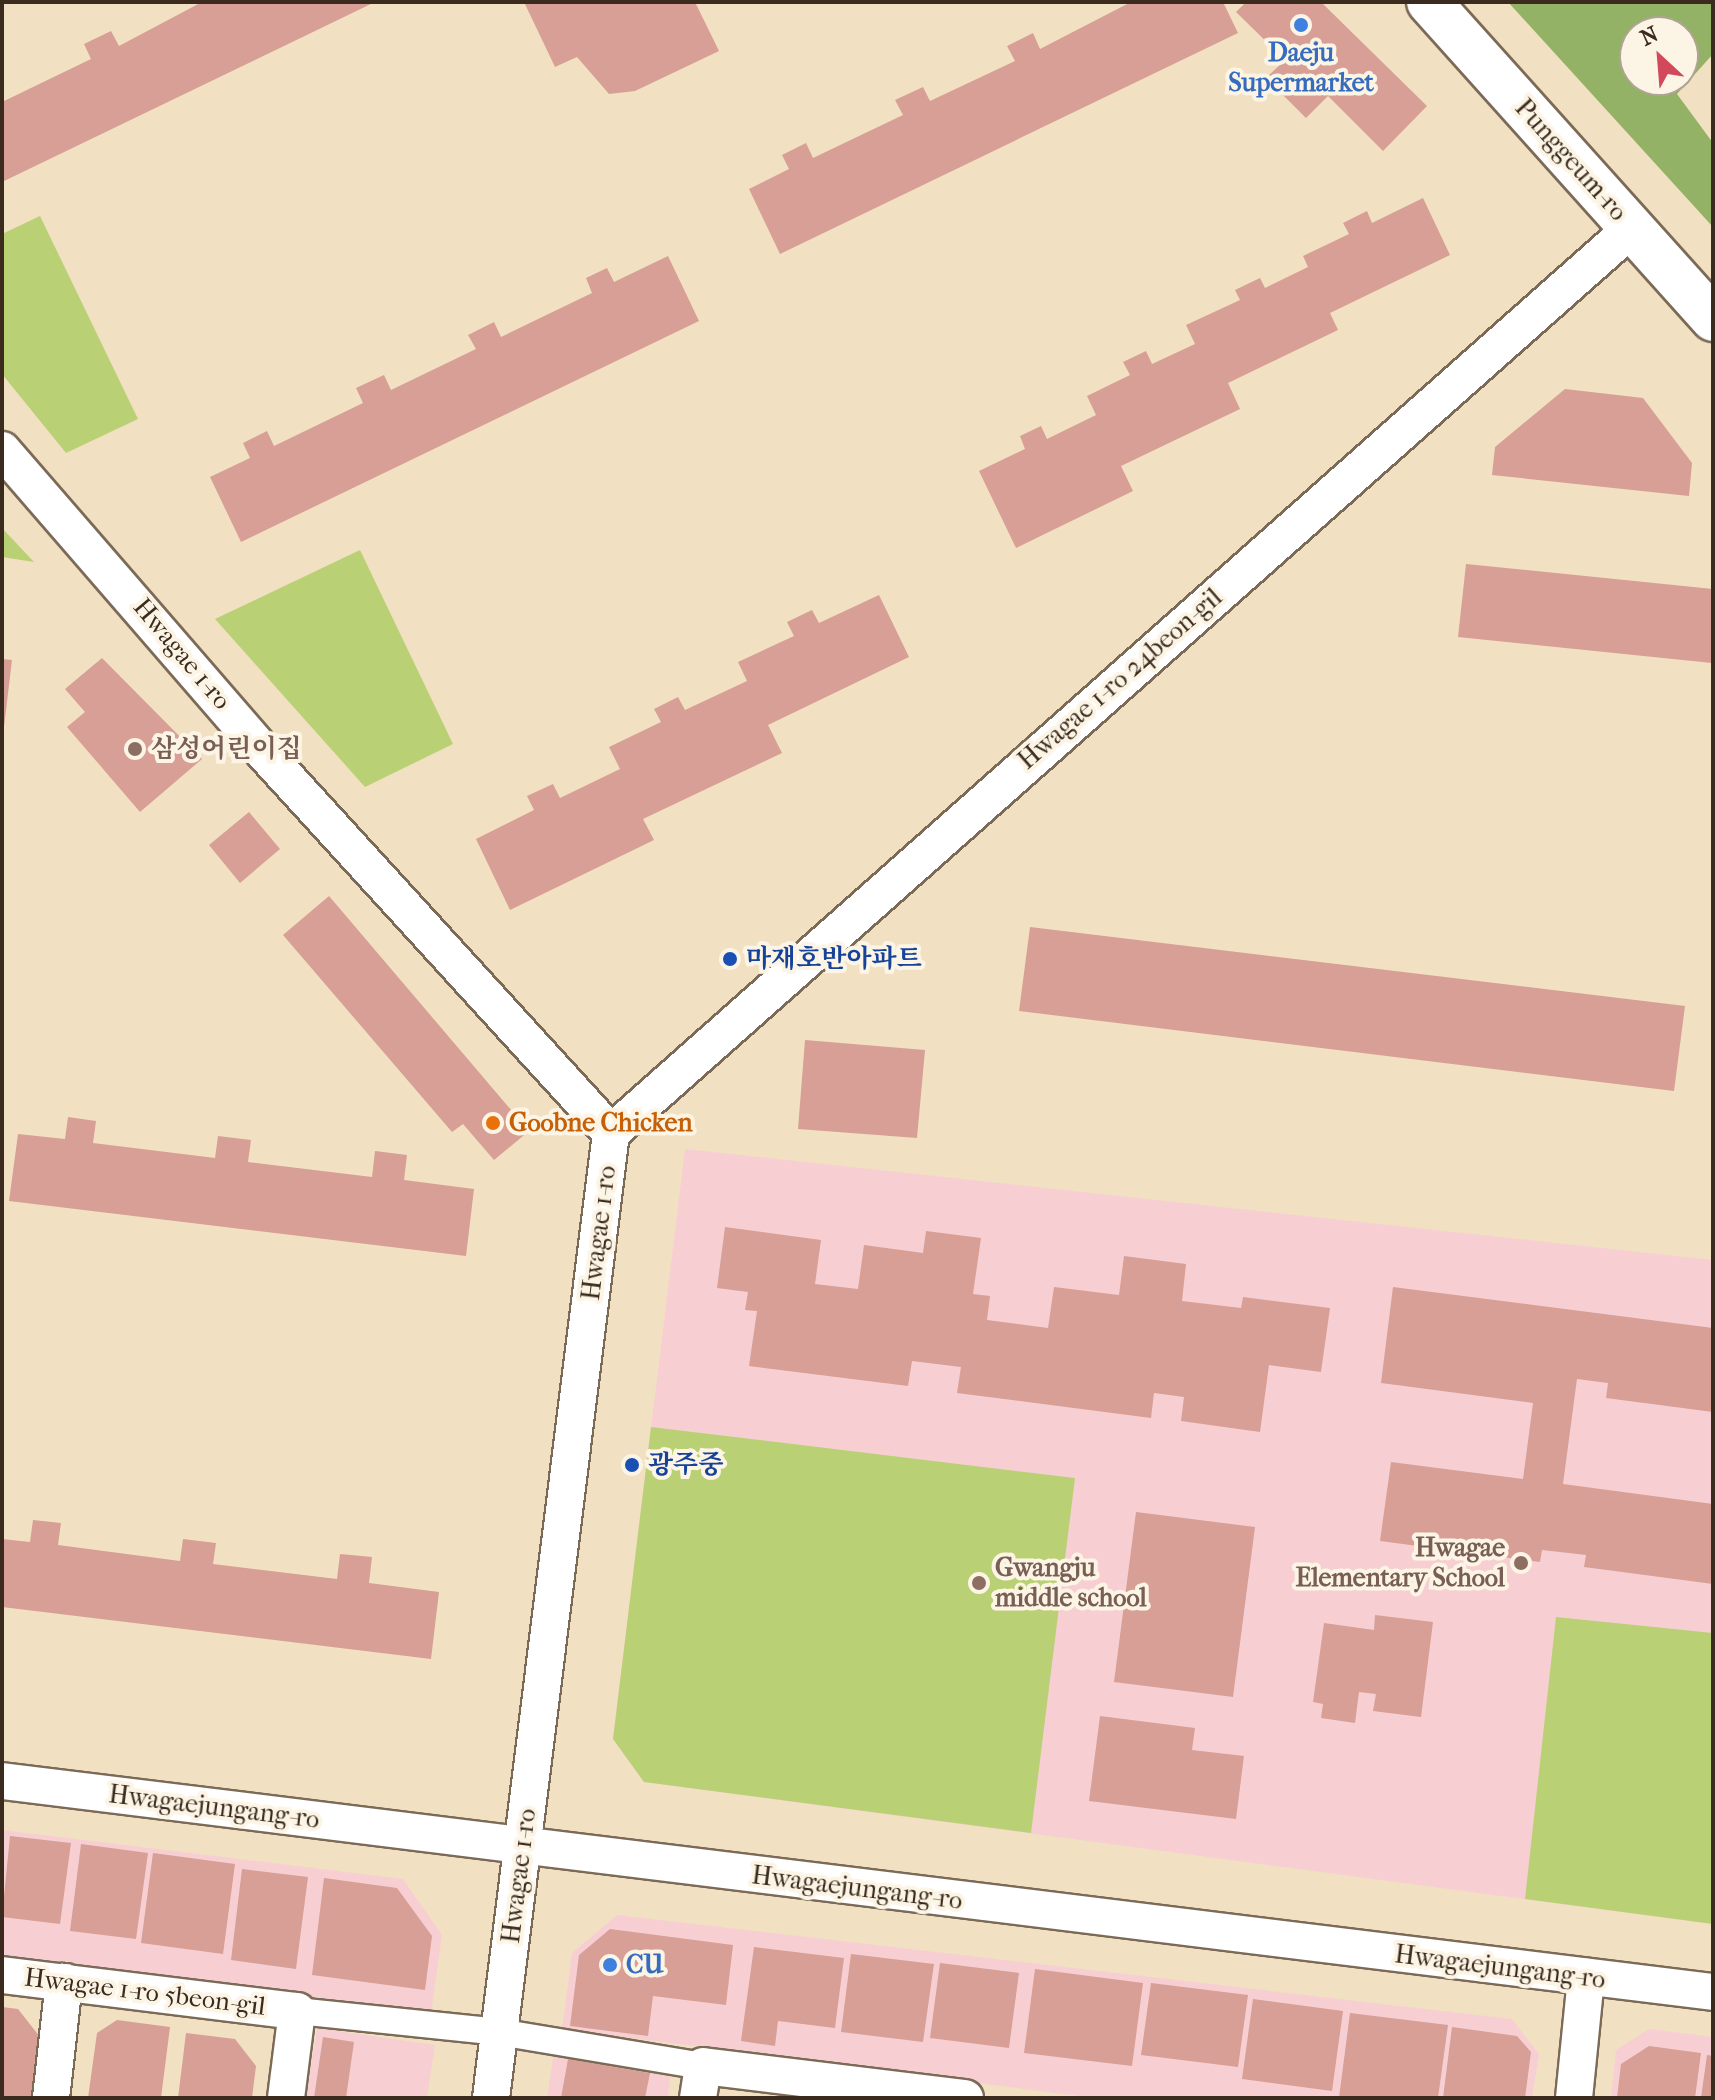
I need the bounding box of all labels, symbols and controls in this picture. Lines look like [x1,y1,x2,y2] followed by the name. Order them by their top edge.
[1292,16,1310,34] marker: Daeju Supermarket
[1619,16,1699,96] north arrow
[1636,21,1663,52] text: N
[1228,37,1374,98] place label: Daeju Supermarket
[1508,93,1634,227] street label: Punggeum-ro
[1012,582,1228,776] street label: Hwagae 1-ro 24beon-gil
[126,592,238,716] street label: Hwagae 1-ro
[151,733,302,765] place label: 삼성어린이집
[126,740,144,758] marker: 삼성어린이집
[746,943,922,975] place label: 마재호반아파트
[721,950,739,968] marker: 마재호반아파트
[509,1107,693,1139] place label: Goobne Chicken
[484,1114,502,1132] marker: Goobne Chicken
[575,1164,623,1302] street label: Hwagae 1-ro
[648,1449,723,1481] place label: 광주중
[623,1456,641,1474] marker: 광주중
[1296,1532,1505,1594] place label: Hwagae Elementary School
[995,1552,1147,1614] place label: Gwangju middle school
[1512,1554,1530,1572] marker: Hwagae Elementary School
[970,1574,988,1592] marker: Gwangju middle school
[107,1779,321,1835] street label: Hwagaejungang-ro
[495,1807,543,1945] street label: Hwagae 1-ro
[750,1860,964,1916] street label: Hwagaejungang-ro
[1393,1939,1607,1995] street label: Hwagaejungang-ro
[626,1949,664,1981] place label: CU
[601,1956,619,1974] marker: CU
[23,1962,267,2022] street label: Hwagae 1-ro 5beon-gil

